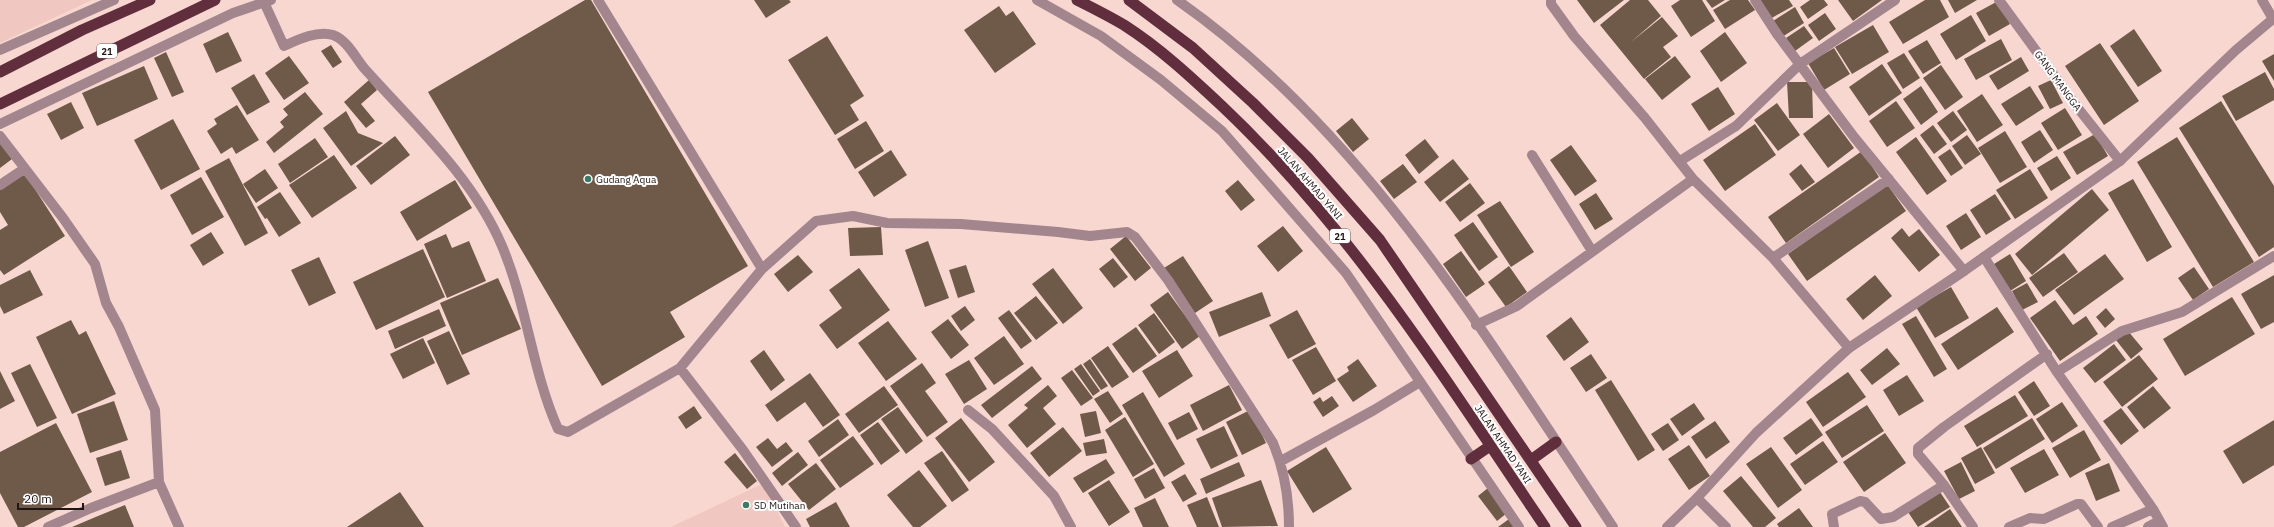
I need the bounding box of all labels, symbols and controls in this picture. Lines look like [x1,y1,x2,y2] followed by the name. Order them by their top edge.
[97,44,117,58] road number: 21
[2032,48,2085,114] street label: GANG MANGGA
[1275,144,1345,222] street label: JALAN AHMAD YANI
[596,173,657,186] place label: Gudang Aqua
[583,174,593,184] marker: Gudang Aqua
[1330,229,1350,243] road number: 21
[1472,402,1534,486] street label: JALAN AHMAD YANI
[18,485,83,511] scale bar
[24,491,52,506] text: 20 m
[754,499,805,512] place label: SD Mutihan
[741,500,751,510] marker: SD Mutihan

